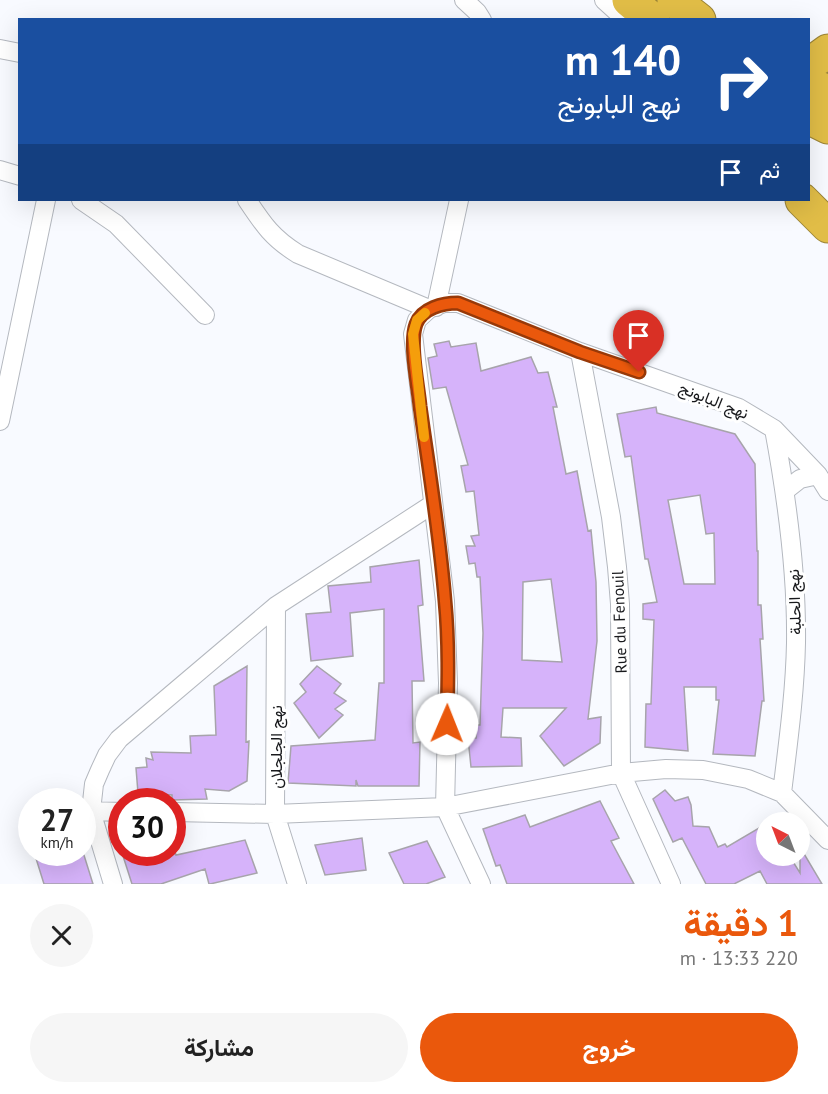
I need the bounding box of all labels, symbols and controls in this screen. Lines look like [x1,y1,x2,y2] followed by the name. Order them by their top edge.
[565,32,681,87] text: 140 m
[702,42,780,120] icon: right
[557,86,681,120] text: نهج البابونج
[714,156,747,189] icon: arrive
[759,156,780,184] text: ثم
[613,310,664,372] pin
[622,319,655,352] icon: arrive
[676,377,752,425] street label: نهج البابونج
[783,569,807,635] street label: نهج الحلبة
[607,570,631,674] street label: Rue du Fenouil
[415,692,479,756] position arrow
[266,705,288,789] street label: نهج الجلجلان
[108,788,186,866] speed limit sign: 30
[40,800,74,839] text: 27
[756,812,810,866] north arrow
[756,812,810,866] map controls
[41,833,73,852] text: km/h
[684,899,798,946] text: 1 دقيقة
[30,904,93,967] button: close
[680,945,798,971] text: 220 m · 13:33
[30,1013,408,1082] button: مشاركة
[420,1013,798,1082] button: خروج

